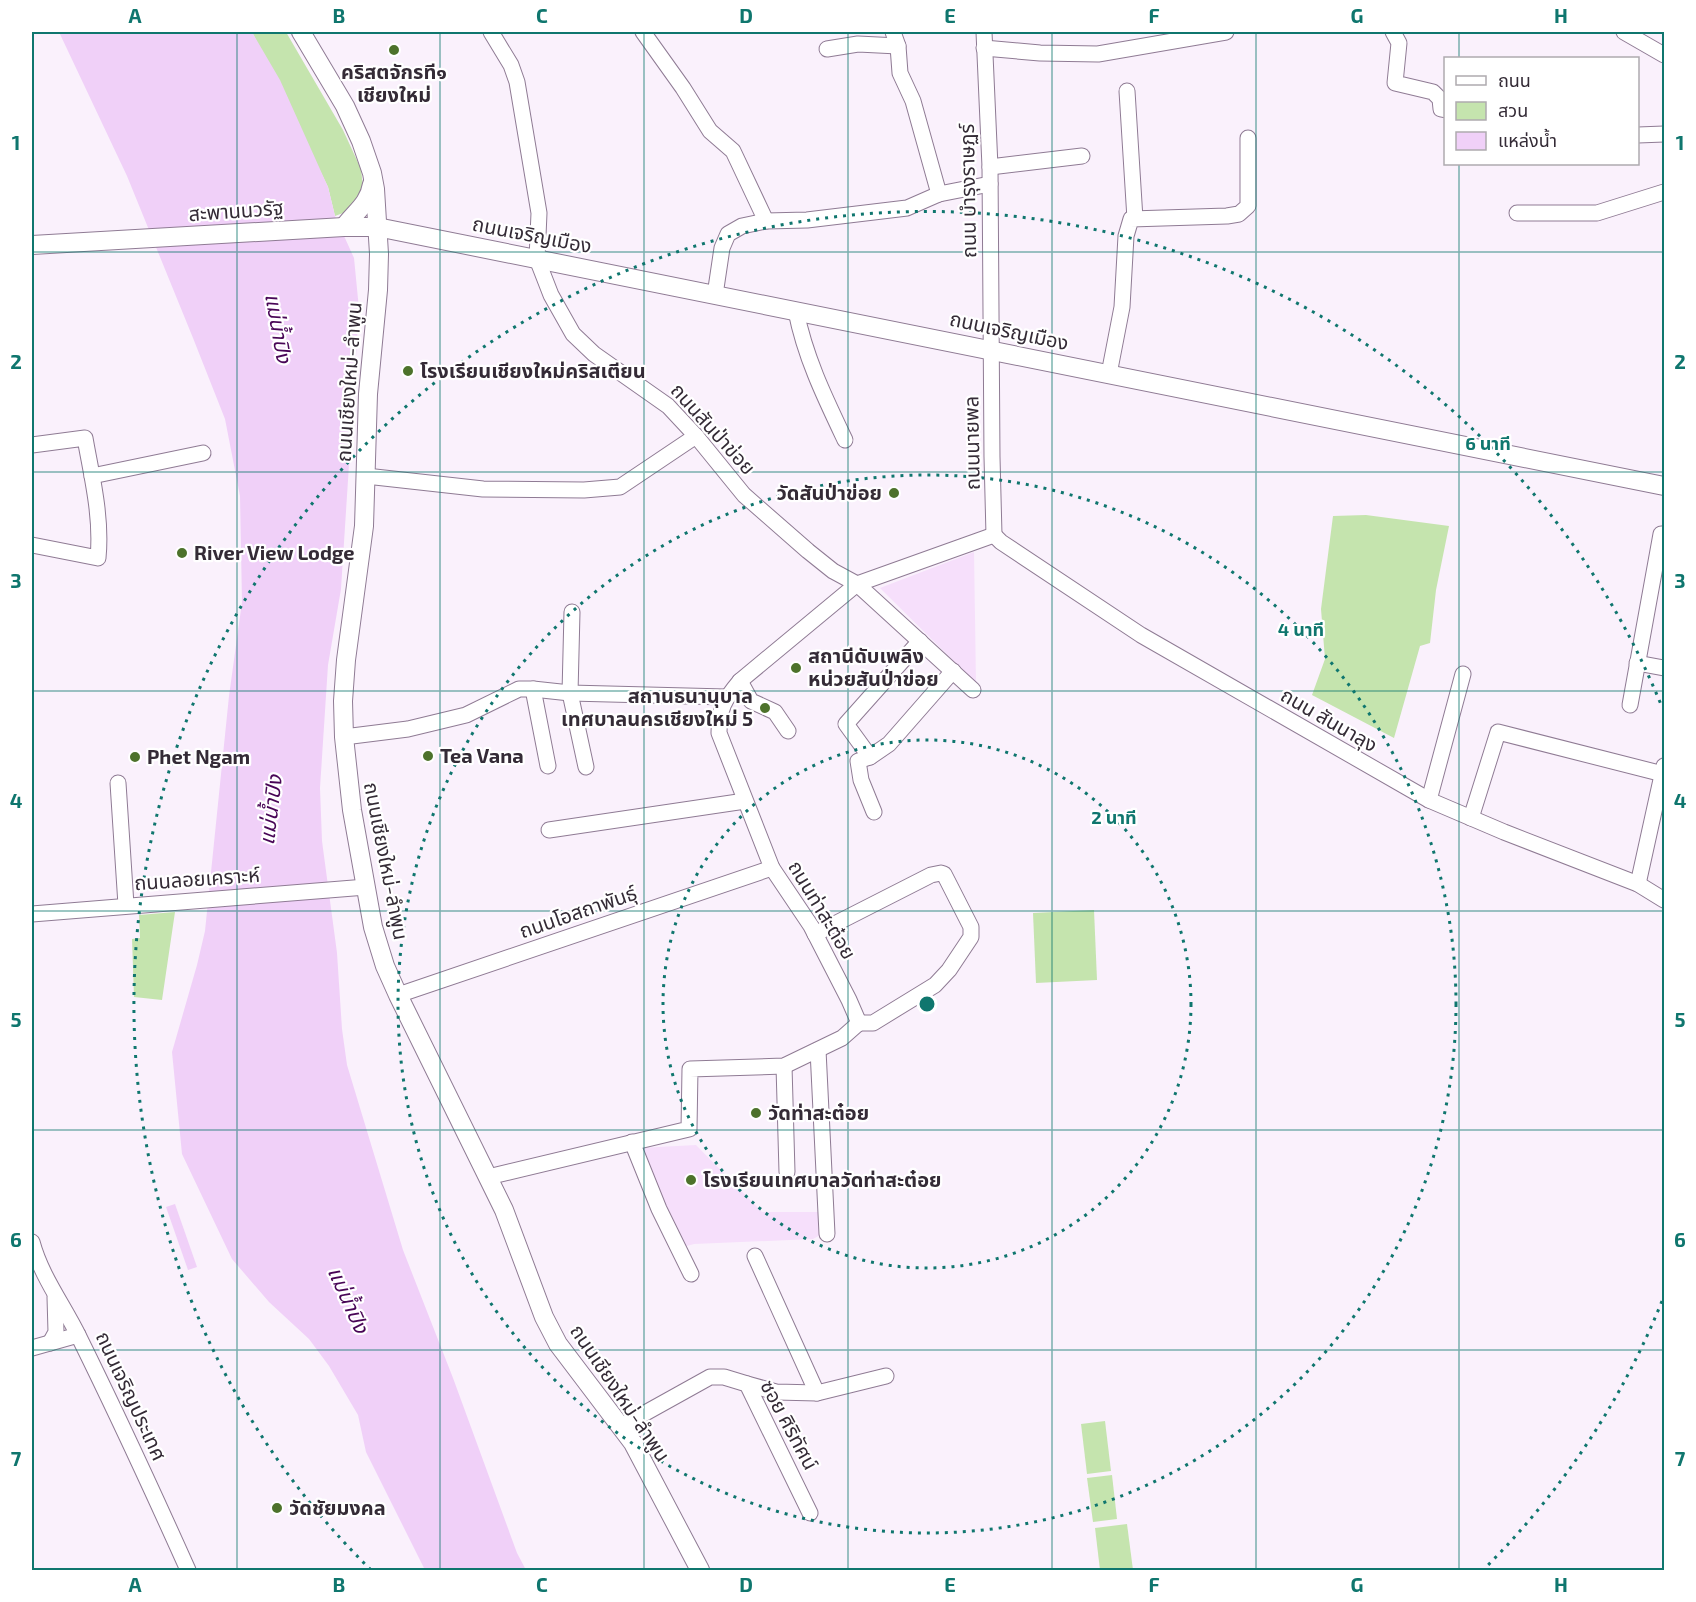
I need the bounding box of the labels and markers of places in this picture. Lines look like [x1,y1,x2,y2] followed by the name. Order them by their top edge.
[387,43,401,57] marker: คริสตจักรที๑ เชียงใหม่
[341,59,447,106] place label: คริสตจักรที๑ เชียงใหม่
[420,358,646,382] place label: โรงเรียนเชียงใหม่คริสเตียน
[401,364,415,378] marker: โรงเรียนเชียงใหม่คริสเตียน
[777,480,882,504] place label: วัดสันป่าข่อย
[887,486,901,500] marker: วัดสันป่าข่อย
[194,540,355,564] place label: River View Lodge
[175,546,189,560] marker: River View Lodge
[808,643,939,690] place label: สถานีดับเพลิง หน่วยสันป่าข่อย
[789,661,803,675] marker: สถานีดับเพลิง หน่วยสันป่าข่อย
[561,683,753,730] place label: สถานธนานุบาล เทศบาลนครเชียงใหม่ 5
[758,701,772,715] marker: สถานธนานุบาล เทศบาลนครเชียงใหม่ 5
[440,743,524,767] place label: Tea Vana
[147,744,250,768] place label: Phet Ngam
[421,749,435,763] marker: Tea Vana
[128,750,142,764] marker: Phet Ngam
[917,994,937,1014] centre of rings
[768,1100,869,1124] place label: วัดท่าสะต๋อย
[749,1106,763,1120] marker: วัดท่าสะต๋อย
[703,1167,942,1191] place label: โรงเรียนเทศบาลวัดท่าสะต๋อย
[684,1173,698,1187] marker: โรงเรียนเทศบาลวัดท่าสะต๋อย
[289,1495,386,1519] place label: วัดชัยมงคล
[270,1501,284,1515] marker: วัดชัยมงคล

